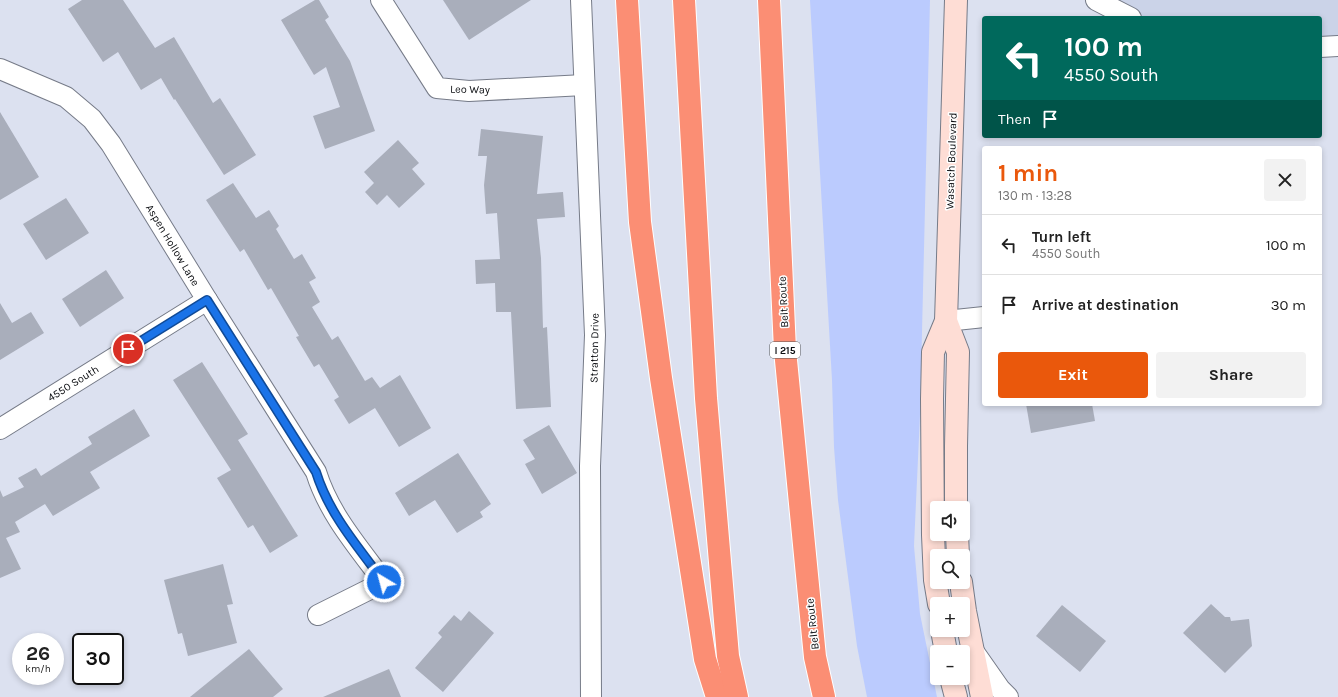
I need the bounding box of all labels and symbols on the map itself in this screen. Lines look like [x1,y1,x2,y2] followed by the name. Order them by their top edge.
[450,83,490,96] street label: Leo Way
[943,112,960,210] street label: Wasatch Boulevard
[143,202,202,289] street label: Aspen Hollow Lane
[776,276,791,328] street label: Belt Route
[587,313,602,383] street label: Stratton Drive
[111,332,145,366] pin
[770,342,800,358] road number: I 215
[45,363,101,404] street label: 4550 South
[363,561,405,603] position arrow
[803,597,822,650] street label: Belt Route
[72,633,124,685] speed limit sign: 30

